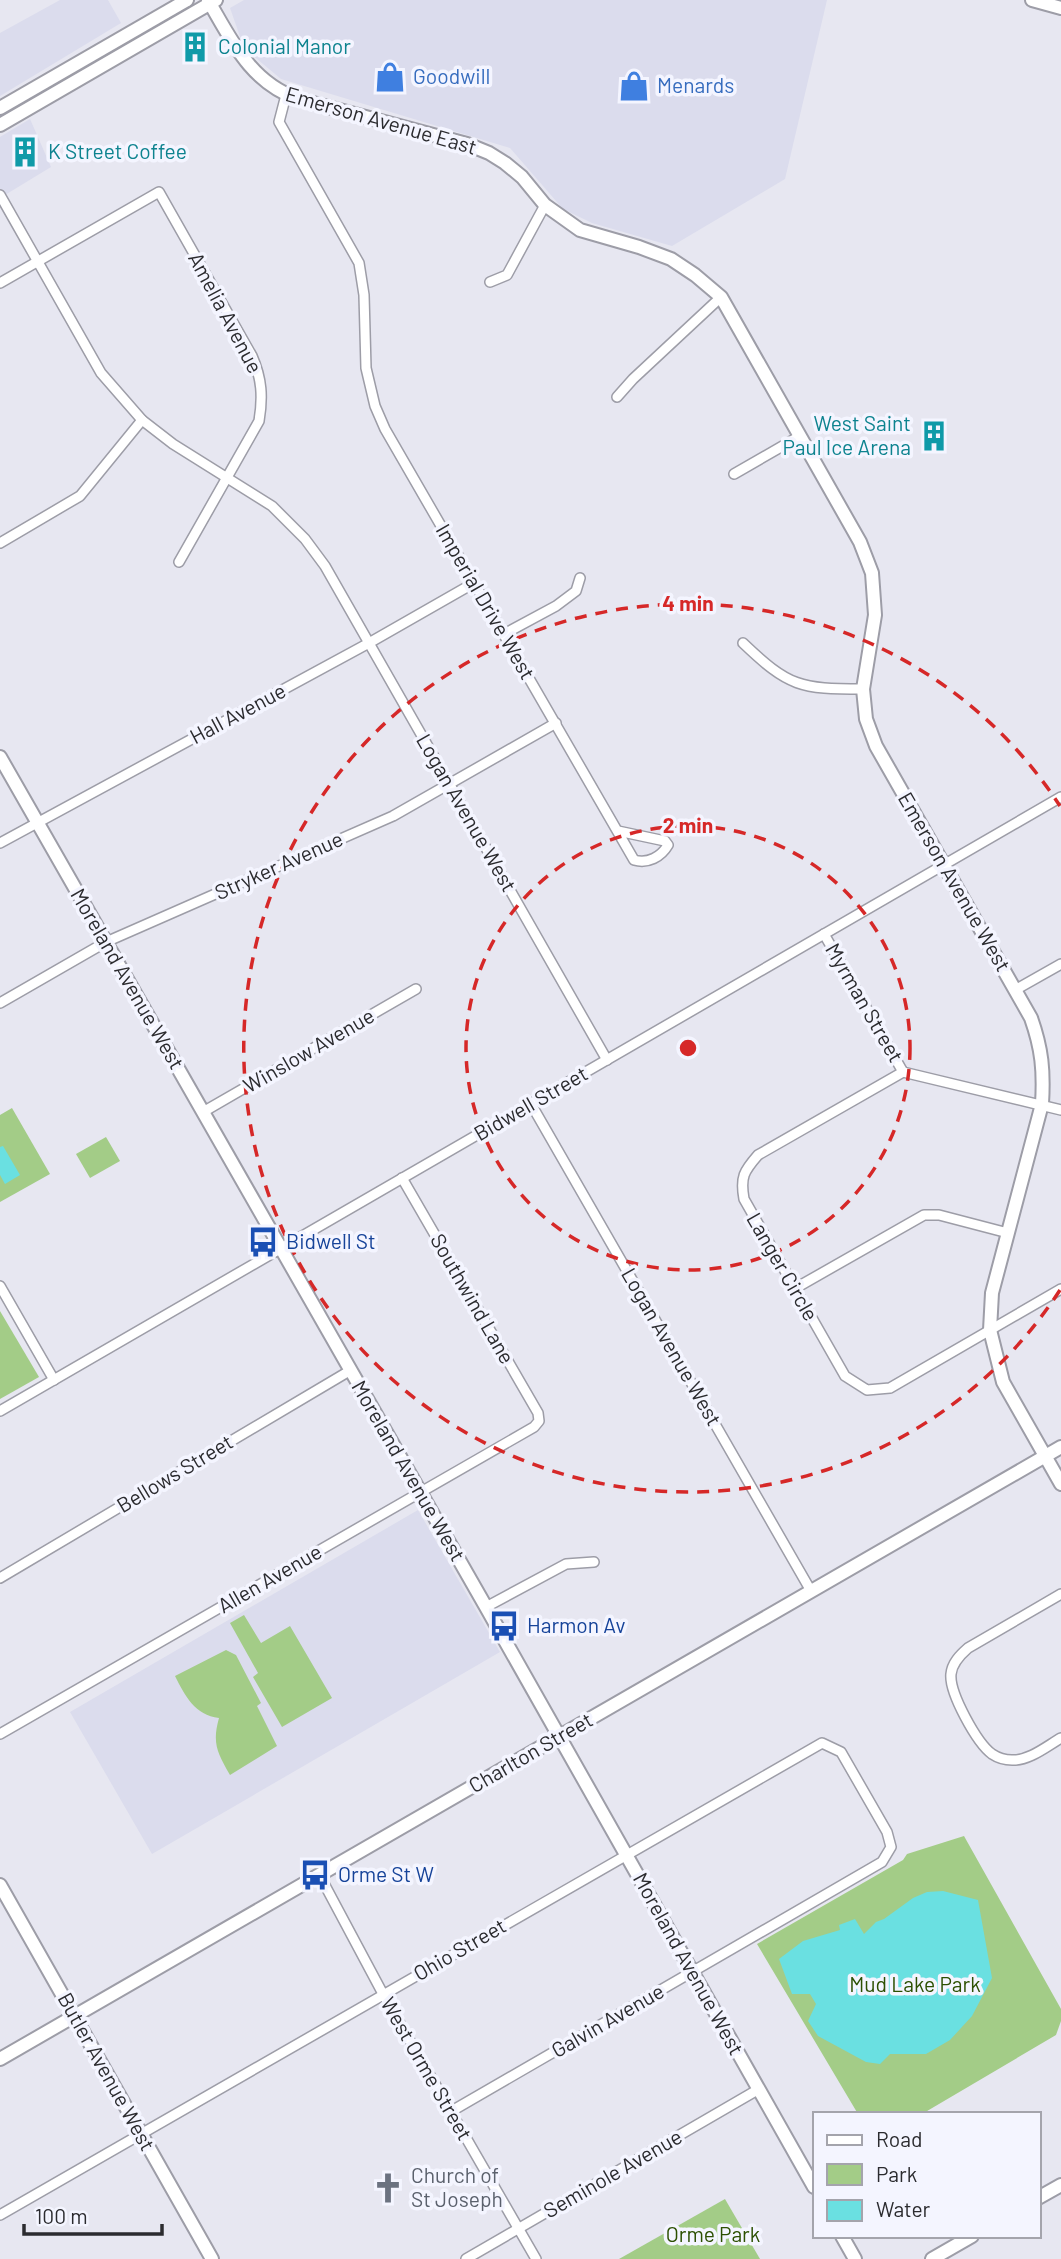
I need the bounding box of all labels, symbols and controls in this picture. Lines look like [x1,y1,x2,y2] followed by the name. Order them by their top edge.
[178,30,212,64] building icon: Colonial Manor
[218,33,351,58] place label: Colonial Manor
[373,60,407,94] shop icon: Goodwill
[413,63,490,88] place label: Goodwill
[617,69,651,103] shop icon: Menards
[657,72,734,97] place label: Menards
[283,80,480,159] street label: Emerson Avenue East
[8,135,42,169] building icon: K Street Coffee
[48,138,187,163] place label: K Street Coffee
[184,248,269,377] street label: Amelia Avenue
[782,410,911,459] place label: West Saint Paul Ice Arena
[917,419,951,453] building icon: West Saint Paul Ice Arena
[432,519,541,683] street label: Imperial Drive West
[662,590,714,615] text: 4 min
[185,677,290,748] street label: Hall Avenue
[412,729,523,896] street label: Logan Avenue West
[894,787,1017,975] street label: Emerson Avenue West
[663,812,713,837] text: 2 min
[210,825,346,904] street label: Stryker Avenue
[66,883,190,1073] street label: Moreland Avenue West
[821,938,909,1066] street label: Myrman Street
[238,1002,378,1097] street label: Winslow Avenue
[676,1036,700,1060] centre of rings
[469,1060,592,1145] street label: Bidwell Street
[742,1208,824,1325] street label: Langer Circle
[246,1225,280,1259] bus stop icon: Bidwell St
[286,1228,376,1253] place label: Bidwell St
[426,1229,521,1368] street label: Southwind Lane
[617,1263,728,1430] street label: Logan Avenue West
[347,1375,471,1565] street label: Moreland Avenue West
[112,1428,237,1517] street label: Bellows Street
[213,1538,326,1617] street label: Allen Avenue
[487,1609,521,1643] bus stop icon: Harmon Av
[527,1612,625,1637] place label: Harmon Av
[464,1706,597,1797] street label: Charlton Street
[298,1858,332,1892] bus stop icon: Orme St W
[338,1861,434,1886] place label: Orme St W
[629,1868,750,2059] street label: Moreland Avenue West
[409,1912,510,1985] street label: Ohio Street
[849,1971,981,1996] park label: Mud Lake Park
[546,1977,668,2062] street label: Galvin Avenue
[54,1988,161,2155] street label: Butler Avenue West
[376,1992,478,2144] street label: West Orme Street
[813,2112,1040,2238] legend
[539,2123,686,2222] street label: Seminole Avenue
[876,2126,922,2151] text: Road
[876,2161,917,2186] text: Park
[411,2162,503,2211] place label: Church of St Joseph
[371,2171,405,2205] church icon: Church of St Joseph
[24,2192,163,2236] scale bar
[876,2196,931,2221] text: Water
[35,2203,88,2228] text: 100 m
[666,2221,760,2246] park label: Orme Park

